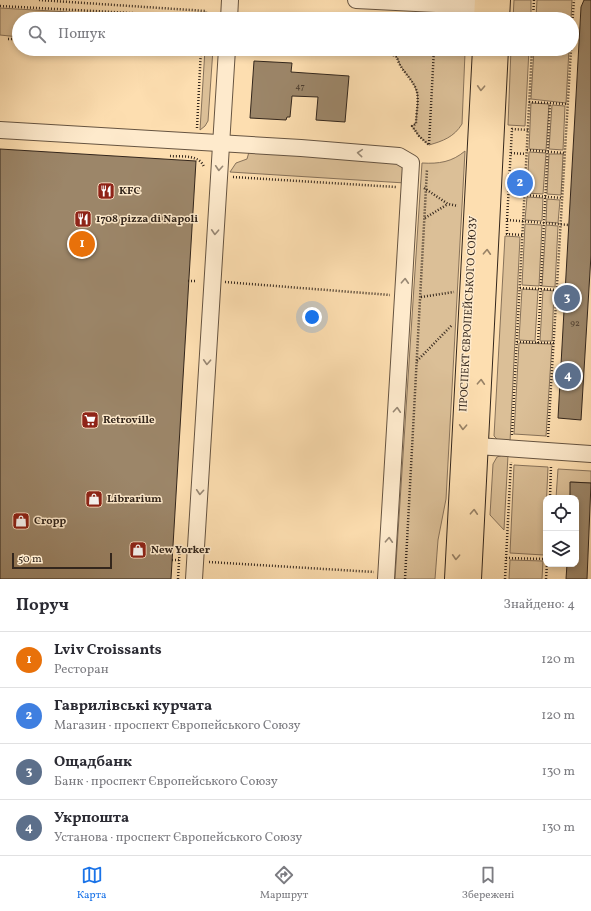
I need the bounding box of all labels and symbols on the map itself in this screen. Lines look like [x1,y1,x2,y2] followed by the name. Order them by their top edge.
[295,80,305,93] house number: 47
[476,85,485,91] one-way arrow
[357,149,363,158] one-way arrow
[214,165,223,171] one-way arrow
[507,168,533,198] pin: 2
[96,181,116,201] restaurant icon: KFC
[119,184,141,199] place label: KFC
[73,209,93,229] restaurant icon: 1708 pizza di Napoli
[96,212,198,227] place label: 1708 pizza di Napoli
[456,216,482,412] street label: ПРОСПЕКТ ЄВРОПЕЙСЬКОГО СОЮЗУ
[69,229,95,259] pin: 1
[211,229,220,235] one-way arrow
[483,249,492,255] one-way arrow
[400,278,409,284] one-way arrow
[554,283,580,313] pin: 3
[302,307,322,327] your location
[570,317,580,330] house number: 92
[203,359,212,365] one-way arrow
[555,361,581,391] pin: 4
[476,379,485,385] one-way arrow
[392,407,401,413] one-way arrow
[80,410,100,430] supermarket icon: Retroville
[103,413,155,428] place label: Retroville
[459,424,467,430] one-way arrow
[84,489,104,509] shop icon: Librarium
[195,489,204,495] one-way arrow
[107,492,162,507] place label: Librarium
[470,509,478,515] one-way arrow
[11,511,31,531] shop icon: Cropp
[34,514,66,529] place label: Cropp
[384,537,393,543] one-way arrow
[128,540,148,560] shop icon: New Yorker
[151,543,211,558] place label: New Yorker
[12,551,112,570] scale bar
[452,554,461,560] one-way arrow

